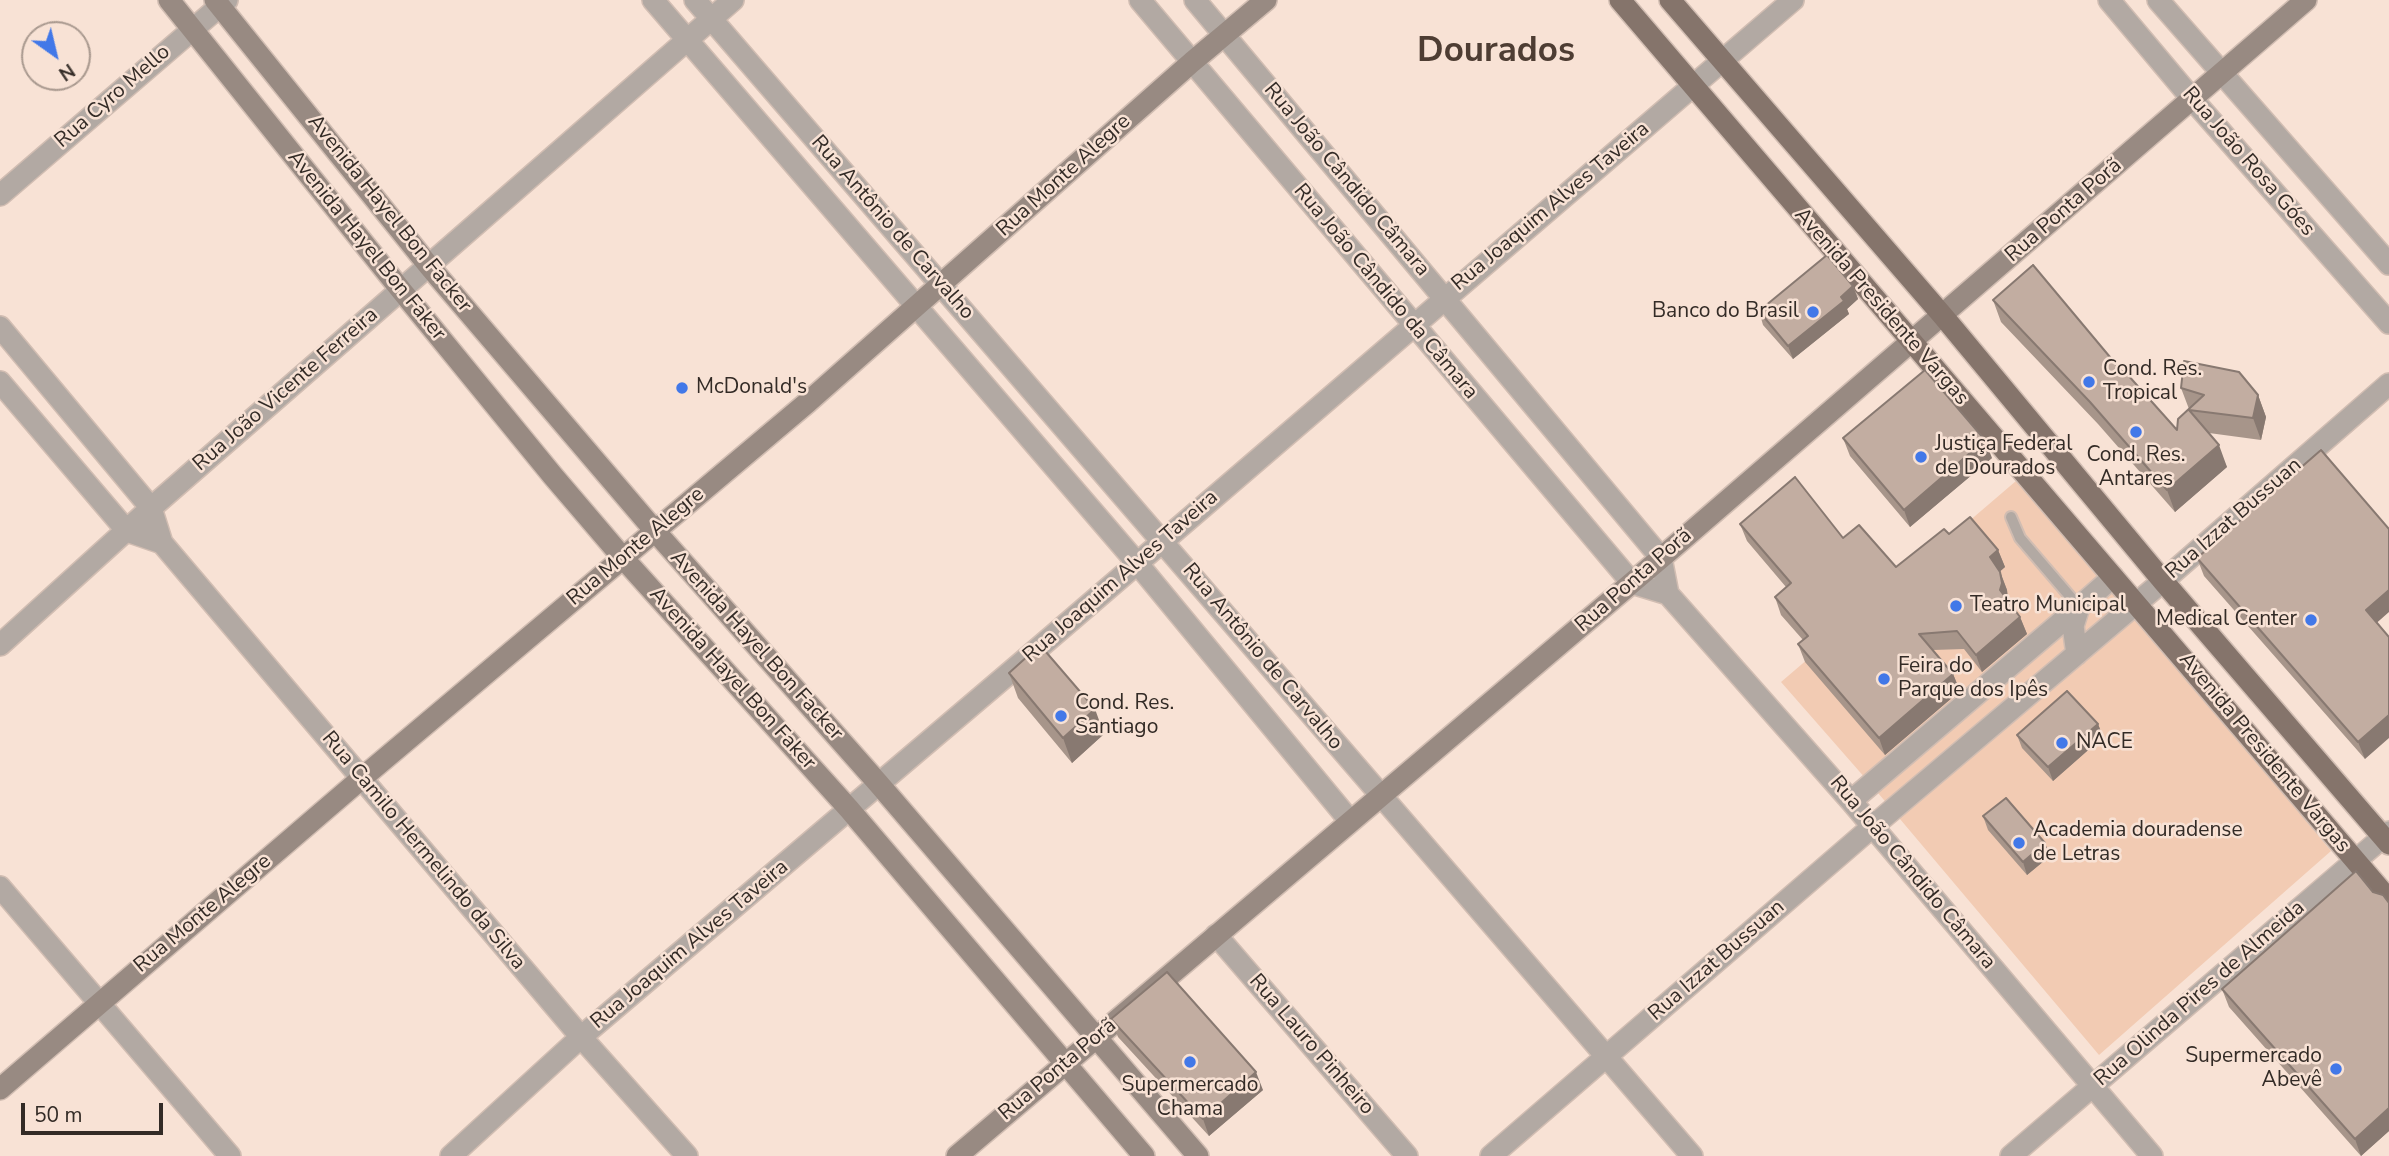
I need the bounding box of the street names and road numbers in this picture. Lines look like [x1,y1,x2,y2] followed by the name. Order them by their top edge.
[50,40,176,154] street label: Rua Cyro Mello
[1258,78,1434,282] street label: Rua João Cândido Câmara
[2176,82,2320,242] street label: Rua João Rosa Góes
[992,109,1136,243] street label: Rua Monte Alegre
[302,110,476,318] street label: Avenida Hayel Bon Facker
[1447,117,1655,297] street label: Rua Joaquim Alves Taveira
[805,131,979,325] street label: Rua Antônio de Carvalho
[282,146,450,346] street label: Avenida Hayel Bon Faker
[2001,154,2127,268] street label: Rua Ponta Porã
[1287,179,1483,405] street label: Rua João Cândido da Câmara
[1788,203,1974,411] street label: Avenida Presidente Vargas
[188,303,384,477] street label: Rua João Vicente Ferreira
[2161,453,2307,585] street label: Rua Izzat Bussuan
[562,482,710,612] street label: Rua Monte Alegre
[1018,485,1224,669] street label: Rua Joaquim Alves Taveira
[1571,524,1697,638] street label: Rua Ponta Porã
[664,546,848,746] street label: Avenida Hayel Bon Facker
[1177,559,1347,755] street label: Rua Antônio de Carvalho
[643,583,821,775] street label: Avenida Hayel Bon Faker
[2173,648,2355,858] street label: Avenida Presidente Vargas
[316,727,530,975] street label: Rua Camilo Hermelindo da Silva
[1824,771,2000,975] street label: Rua João Cândido Câmara
[129,849,277,979] street label: Rua Monte Alegre
[586,855,794,1035] street label: Rua Joaquim Alves Taveira
[1644,895,1790,1027] street label: Rua Izzat Bussuan
[2090,896,2310,1092] street label: Rua Olinda Pires de Almeida
[1243,969,1379,1121] street label: Rua Lauro Pinheiro
[994,1014,1122,1126] street label: Rua Ponta Porã

